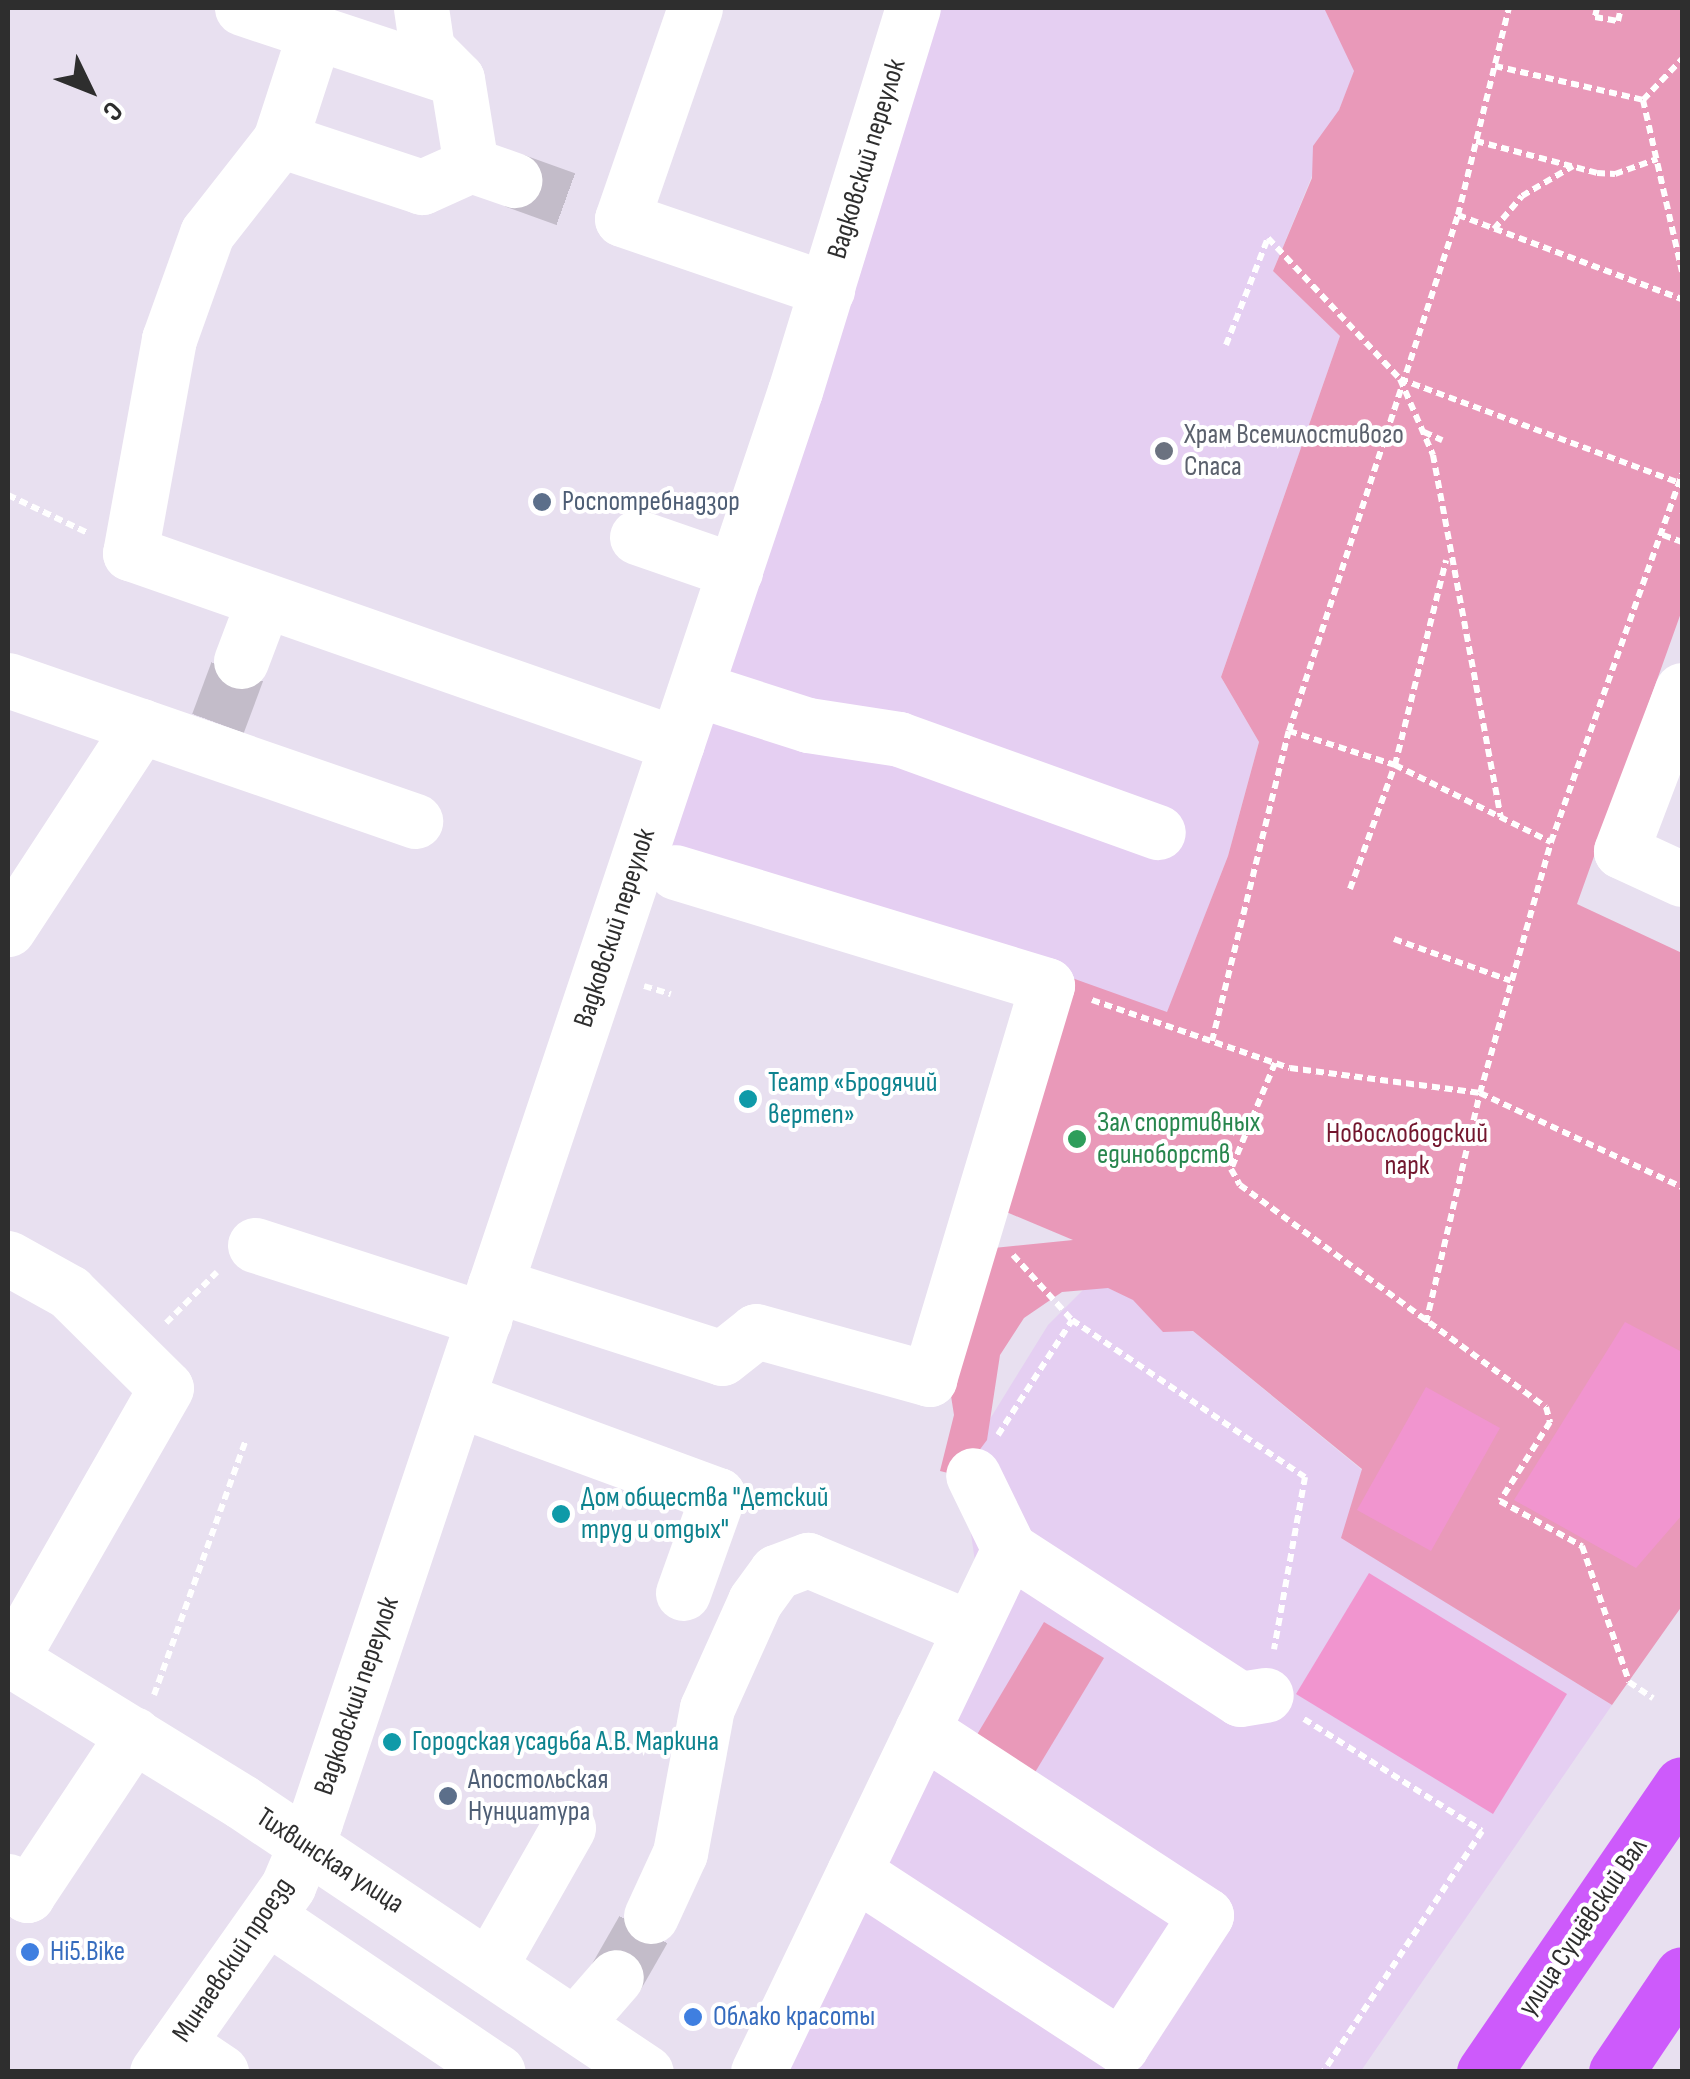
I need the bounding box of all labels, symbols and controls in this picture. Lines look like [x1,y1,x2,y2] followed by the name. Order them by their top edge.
[40,40,140,140] north arrow
[821,55,913,263] street label: Вадковский переулок
[95,94,129,127] text: С
[1184,418,1404,484] place label: Храм Всемилостивого Спаса
[1153,440,1175,462] marker: Храм Всемилостивого Спаса
[562,485,740,519] place label: Роспотребнадзор
[531,491,553,513] marker: Роспотребнадзор
[567,824,663,1032] street label: Вадковский переулок
[768,1066,937,1132] place label: Театр «Бродячий вертеп»
[737,1088,759,1110] marker: Театр «Бродячий вертеп»
[1097,1106,1260,1172] place label: Зал спортивных единоборств
[1326,1117,1488,1183] park label: Новослободский парк
[1066,1128,1088,1150] marker: Зал спортивных единоборств
[581,1481,829,1547] place label: Дом общества "Детский труд и отдых"
[550,1503,572,1525] marker: Дом общества "Детский труд и отдых"
[307,1593,407,1799] street label: Вадковский переулок
[412,1725,719,1759] place label: Городская усадьба А.В. Маркина
[381,1731,403,1753] marker: Городская усадьба А.В. Маркина
[468,1763,608,1829] place label: Апостольская Нунциатура
[437,1785,459,1807] marker: Апостольская Нунциатура
[250,1801,410,1921] street label: Тихвинская улица
[1511,1832,1655,2022] street label: улица Сущёвский Вал
[166,1871,300,2049] street label: Минаевский проезд
[50,1935,125,1969] place label: Hi5.Bike
[19,1941,41,1963] marker: Hi5.Bike
[713,2000,875,2034] place label: Облако красоты
[682,2006,704,2028] marker: Облако красоты

